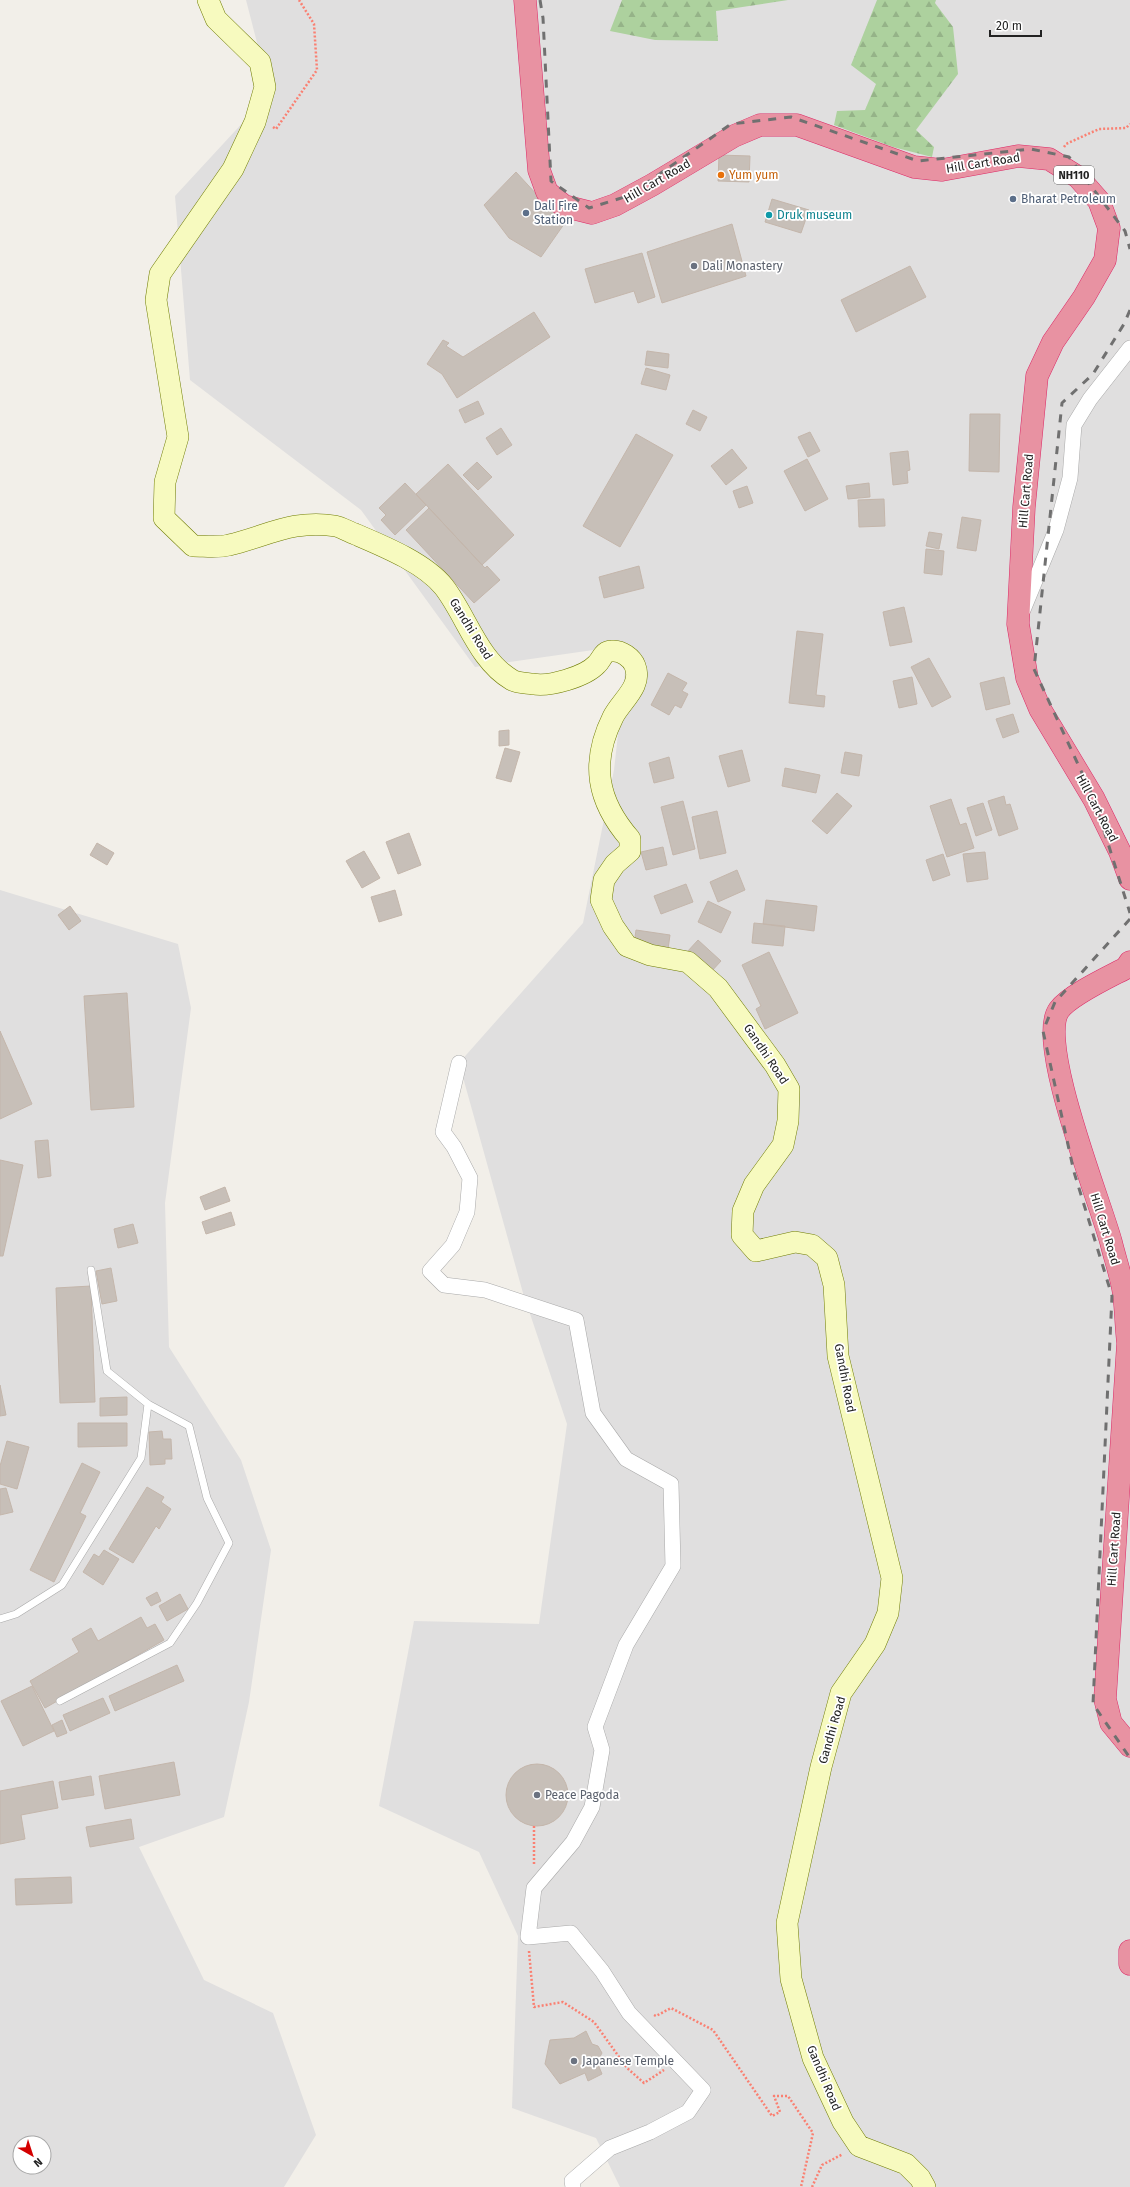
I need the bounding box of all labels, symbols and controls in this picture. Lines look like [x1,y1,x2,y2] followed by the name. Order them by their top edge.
[990,12,1041,38] scale bar
[996,19,1022,33] text: 20 m
[945,150,1021,176] street label: Hill Cart Road
[621,156,693,206] street label: Hill Cart Road
[1054,166,1094,184] road number: NH110
[729,168,779,182] place label: Yum yum
[716,170,726,180] marker: Yum yum
[1021,192,1116,206] place label: Bharat Petroleum
[1008,194,1018,204] marker: Bharat Petroleum
[534,199,578,227] place label: Dali Fire Station
[521,208,531,218] marker: Dali Fire Station
[777,208,852,222] place label: Druk museum
[764,210,774,220] marker: Druk museum
[702,259,783,273] place label: Dali Monastery
[689,261,699,271] marker: Dali Monastery
[1016,453,1036,529] street label: Hill Cart Road
[447,596,495,662] street label: Gandhi Road
[1073,772,1121,844] street label: Hill Cart Road
[741,1021,791,1087] street label: Gandhi Road
[1087,1191,1123,1267] street label: Hill Cart Road
[831,1343,859,1413] street label: Gandhi Road
[1104,1511,1124,1587] street label: Hill Cart Road
[816,1695,848,1765] street label: Gandhi Road
[545,1788,619,1802] place label: Peace Pagoda
[532,1790,542,1800] marker: Peace Pagoda
[804,2043,844,2113] street label: Gandhi Road
[582,2054,674,2068] place label: Japanese Temple
[569,2056,579,2066] marker: Japanese Temple
[12,2135,52,2175] north arrow
[31,2155,45,2170] text: N

